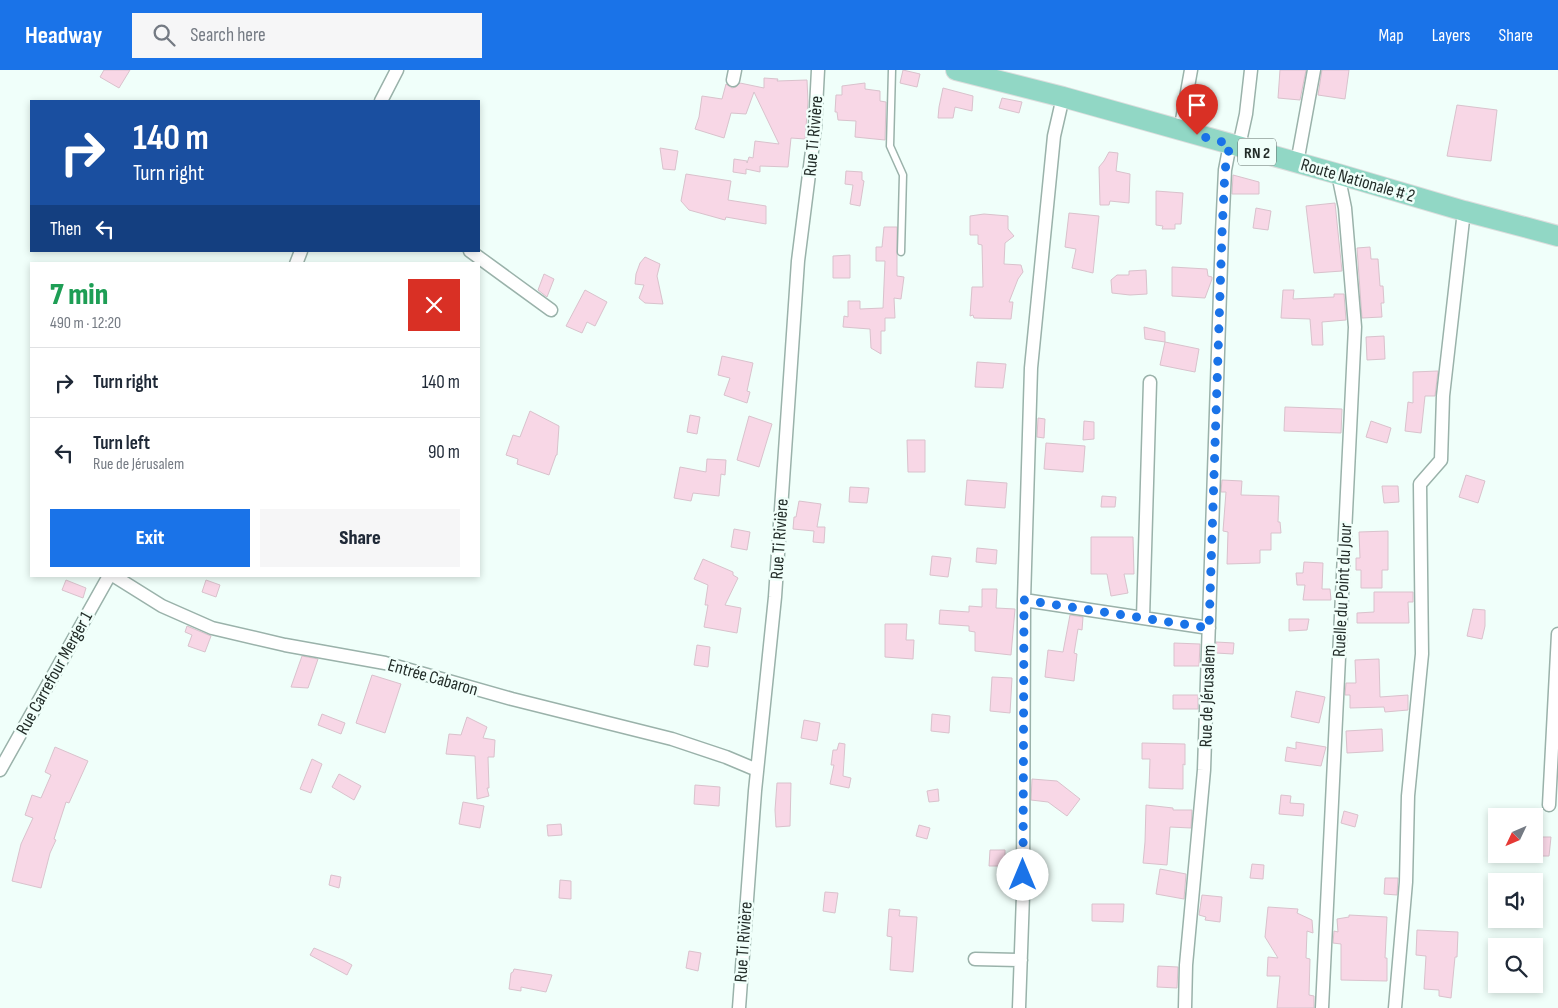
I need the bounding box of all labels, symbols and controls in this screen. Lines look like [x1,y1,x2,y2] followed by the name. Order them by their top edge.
[132,13,482,58] search box
[25,21,102,50] text: Headway
[150,21,178,49] icon: search
[190,24,266,47] text: Search here
[1379,25,1404,46] text: Map
[1432,25,1471,46] text: Layers
[1499,25,1533,46] text: Share
[1176,84,1218,135] pin
[1183,91,1211,119] icon: arrive
[800,95,827,177] street label: Rue Ti Rivière
[133,117,209,160] text: 140 m
[50,120,115,185] icon: right
[1238,138,1276,165] road number: RN 2
[1298,154,1417,207] street label: Route Nationale # 2
[133,160,204,187] text: Turn right
[91,215,119,243] icon: left
[50,218,81,241] text: Then
[50,277,108,313] text: 7 min
[408,279,460,331] button: close
[50,314,121,333] text: 490 m · 12:20
[50,369,78,397] icon: right
[93,371,158,394] text: Turn right
[422,371,460,394] text: 140 m
[93,432,150,455] text: Turn left
[50,439,78,467] icon: left
[428,441,460,464] text: 90 m
[93,455,184,474] text: Rue de Jérusalem
[766,498,793,580] street label: Rue Ti Rivière
[50,509,250,567] button: Exit
[260,509,460,567] button: Share
[1329,523,1356,658] street label: Ruelle du Point du Jour
[12,607,97,739] street label: Rue Carrefour Merger 1
[1195,644,1220,748] street label: Rue de Jérusalem
[385,655,480,700] street label: Entrée Cabaron
[1488,808,1542,862] north arrow
[1488,808,1543,993] map controls
[996,848,1048,900] position arrow
[1488,873,1543,928] button: sound
[730,901,757,983] street label: Rue Ti Rivière
[1488,938,1543,993] button: search

